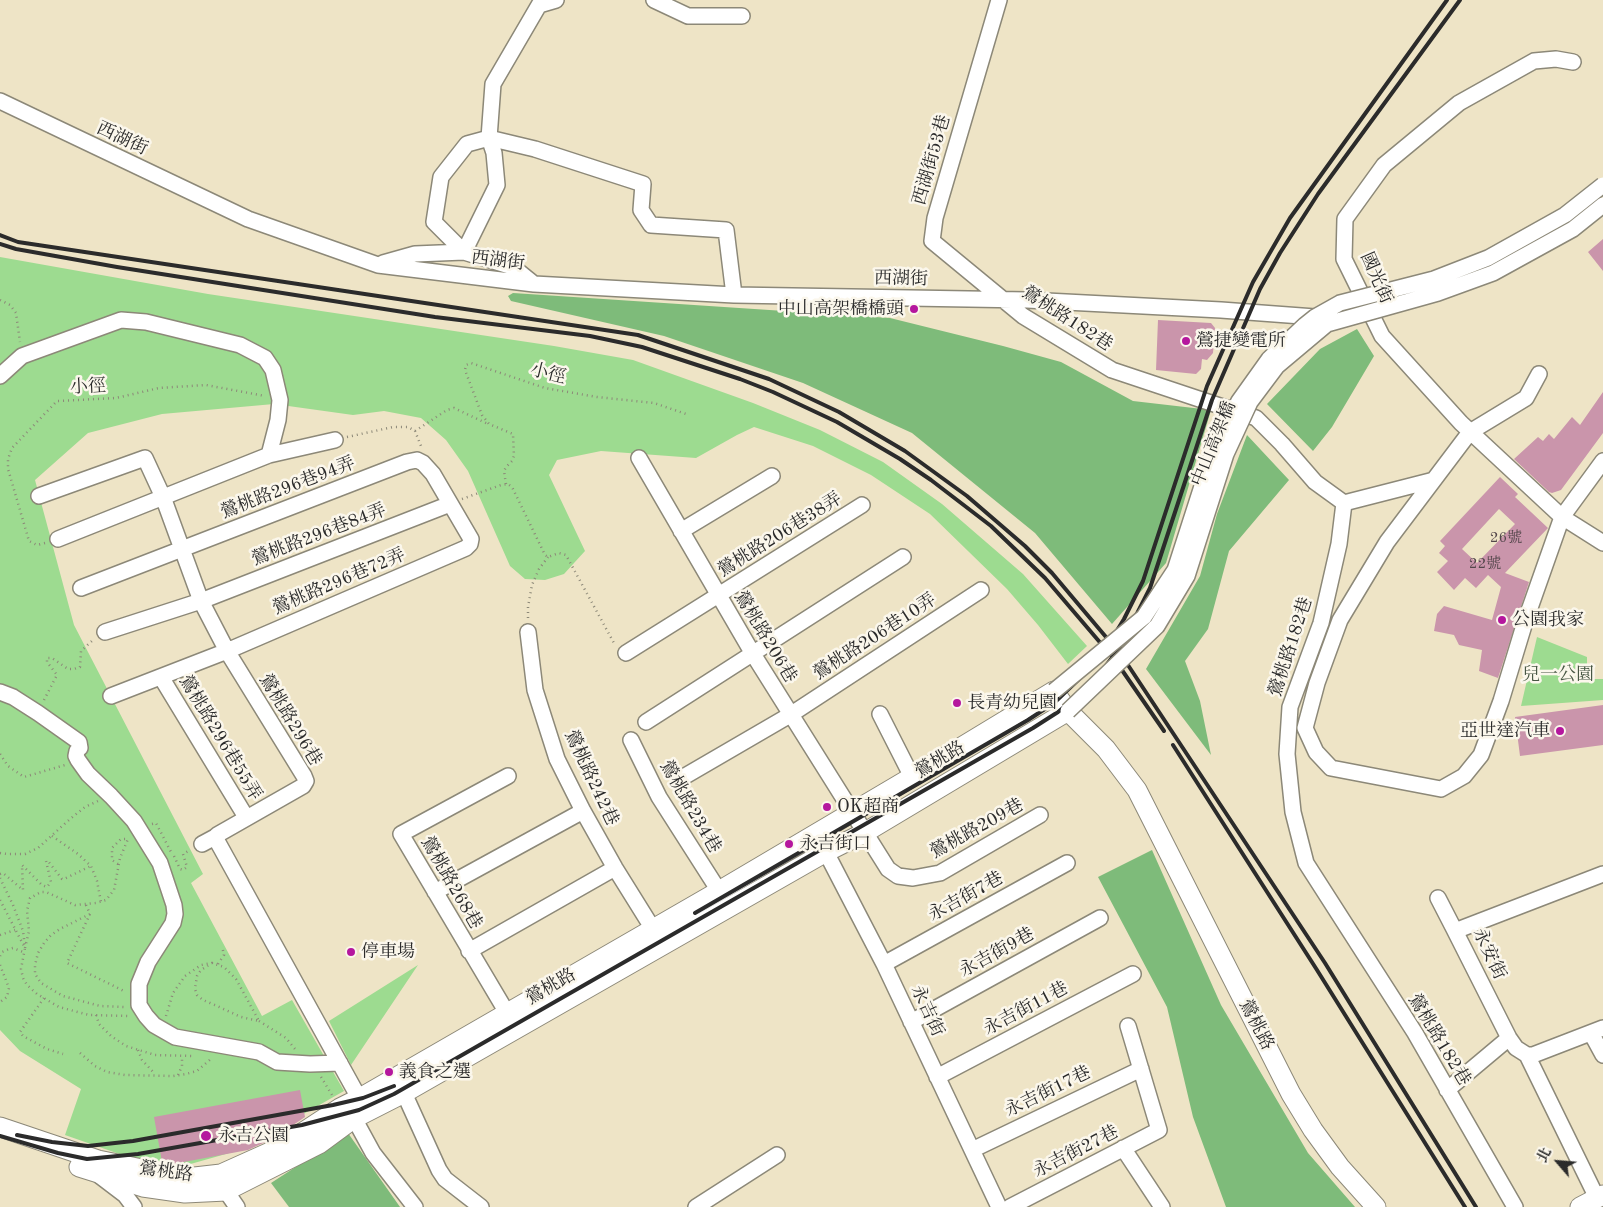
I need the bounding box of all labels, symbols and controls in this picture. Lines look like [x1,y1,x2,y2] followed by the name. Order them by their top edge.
[909,112,955,208] street label: 西湖街53巷
[93,118,151,160] street label: 西湖街
[470,247,526,275] street label: 西湖街
[1355,249,1397,307] street label: 國光街
[874,268,928,290] street label: 西湖街
[1018,282,1116,356] street label: 鶯桃路182巷
[778,298,904,320] place label: 中山高架橋橋頭
[908,303,920,315] marker: 中山高架橋橋頭
[1196,330,1286,352] place label: 鶯捷變電所
[1180,335,1192,347] marker: 鶯捷變電所
[528,359,568,389] street label: 小徑
[69,375,107,399] street label: 小徑
[1187,398,1241,490] street label: 中山高架橋
[218,452,358,524] street label: 鶯桃路296巷94弄
[714,488,846,582] street label: 鶯桃路206巷38弄
[249,499,389,571] street label: 鶯桃路296巷84弄
[1490,529,1522,547] house number: 26號
[269,544,409,620] street label: 鶯桃路296巷72弄
[1469,555,1501,573] house number: 22號
[729,587,801,687] street label: 鶯桃路206巷
[809,589,941,685] street label: 鶯桃路206巷10弄
[1265,595,1317,699] street label: 鶯桃路182巷
[1512,609,1584,631] place label: 公園我家
[1496,614,1508,626] marker: 公園我家
[1522,664,1594,686] park label: 兒一公園
[254,670,326,770] street label: 鶯桃路296巷
[174,671,266,805] street label: 鶯桃路296巷55弄
[967,692,1057,714] place label: 長青幼兒園
[951,697,963,709] marker: 長青幼兒園
[1460,720,1550,742] place label: 亞世達汽車
[1554,725,1566,737] marker: 亞世達汽車
[559,727,623,829] street label: 鶯桃路242巷
[911,737,969,783] street label: 鶯桃路
[655,757,725,857] street label: 鶯桃路234巷
[927,795,1027,863] street label: 鶯桃路209巷
[837,796,899,818] place label: OK超商
[821,801,833,813] marker: OK超商
[416,833,486,933] street label: 鶯桃路268巷
[799,833,871,855] place label: 永吉街口
[783,838,795,850] marker: 永吉街口
[925,868,1007,926] street label: 永吉街7巷
[956,924,1038,982] street label: 永吉街9巷
[1468,925,1510,983] street label: 永安街
[361,941,415,963] place label: 停車場
[345,946,357,958] marker: 停車場
[522,964,580,1010] street label: 鶯桃路
[980,978,1072,1040] street label: 永吉街11巷
[906,982,948,1040] street label: 永吉街
[1403,990,1475,1090] street label: 鶯桃路182巷
[1234,996,1278,1054] street label: 鶯桃路
[399,1061,471,1083] place label: 義食之選
[1002,1062,1094,1122] street label: 永吉街17巷
[383,1066,395,1078] marker: 義食之選
[1030,1121,1122,1183] street label: 永吉街27巷
[217,1125,289,1147] place label: 永吉公園
[199,1129,213,1143] marker: 永吉公園
[1533,1137,1583,1187] north arrow
[1535,1146,1554,1165] text: 北
[138,1158,194,1186] street label: 鶯桃路

